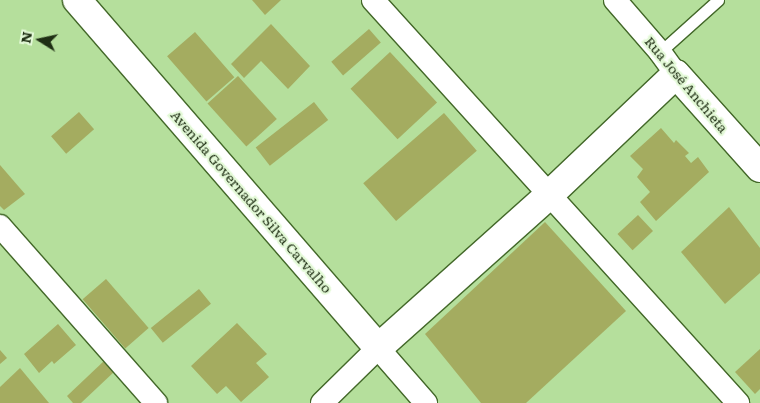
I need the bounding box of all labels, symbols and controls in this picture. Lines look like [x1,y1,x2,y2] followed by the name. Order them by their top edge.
[15,15,65,65] north arrow
[14,30,36,45] text: N
[642,32,732,136] street label: Rua José Anchieta
[168,106,336,296] street label: Avenida Governador Silva Carvalho

